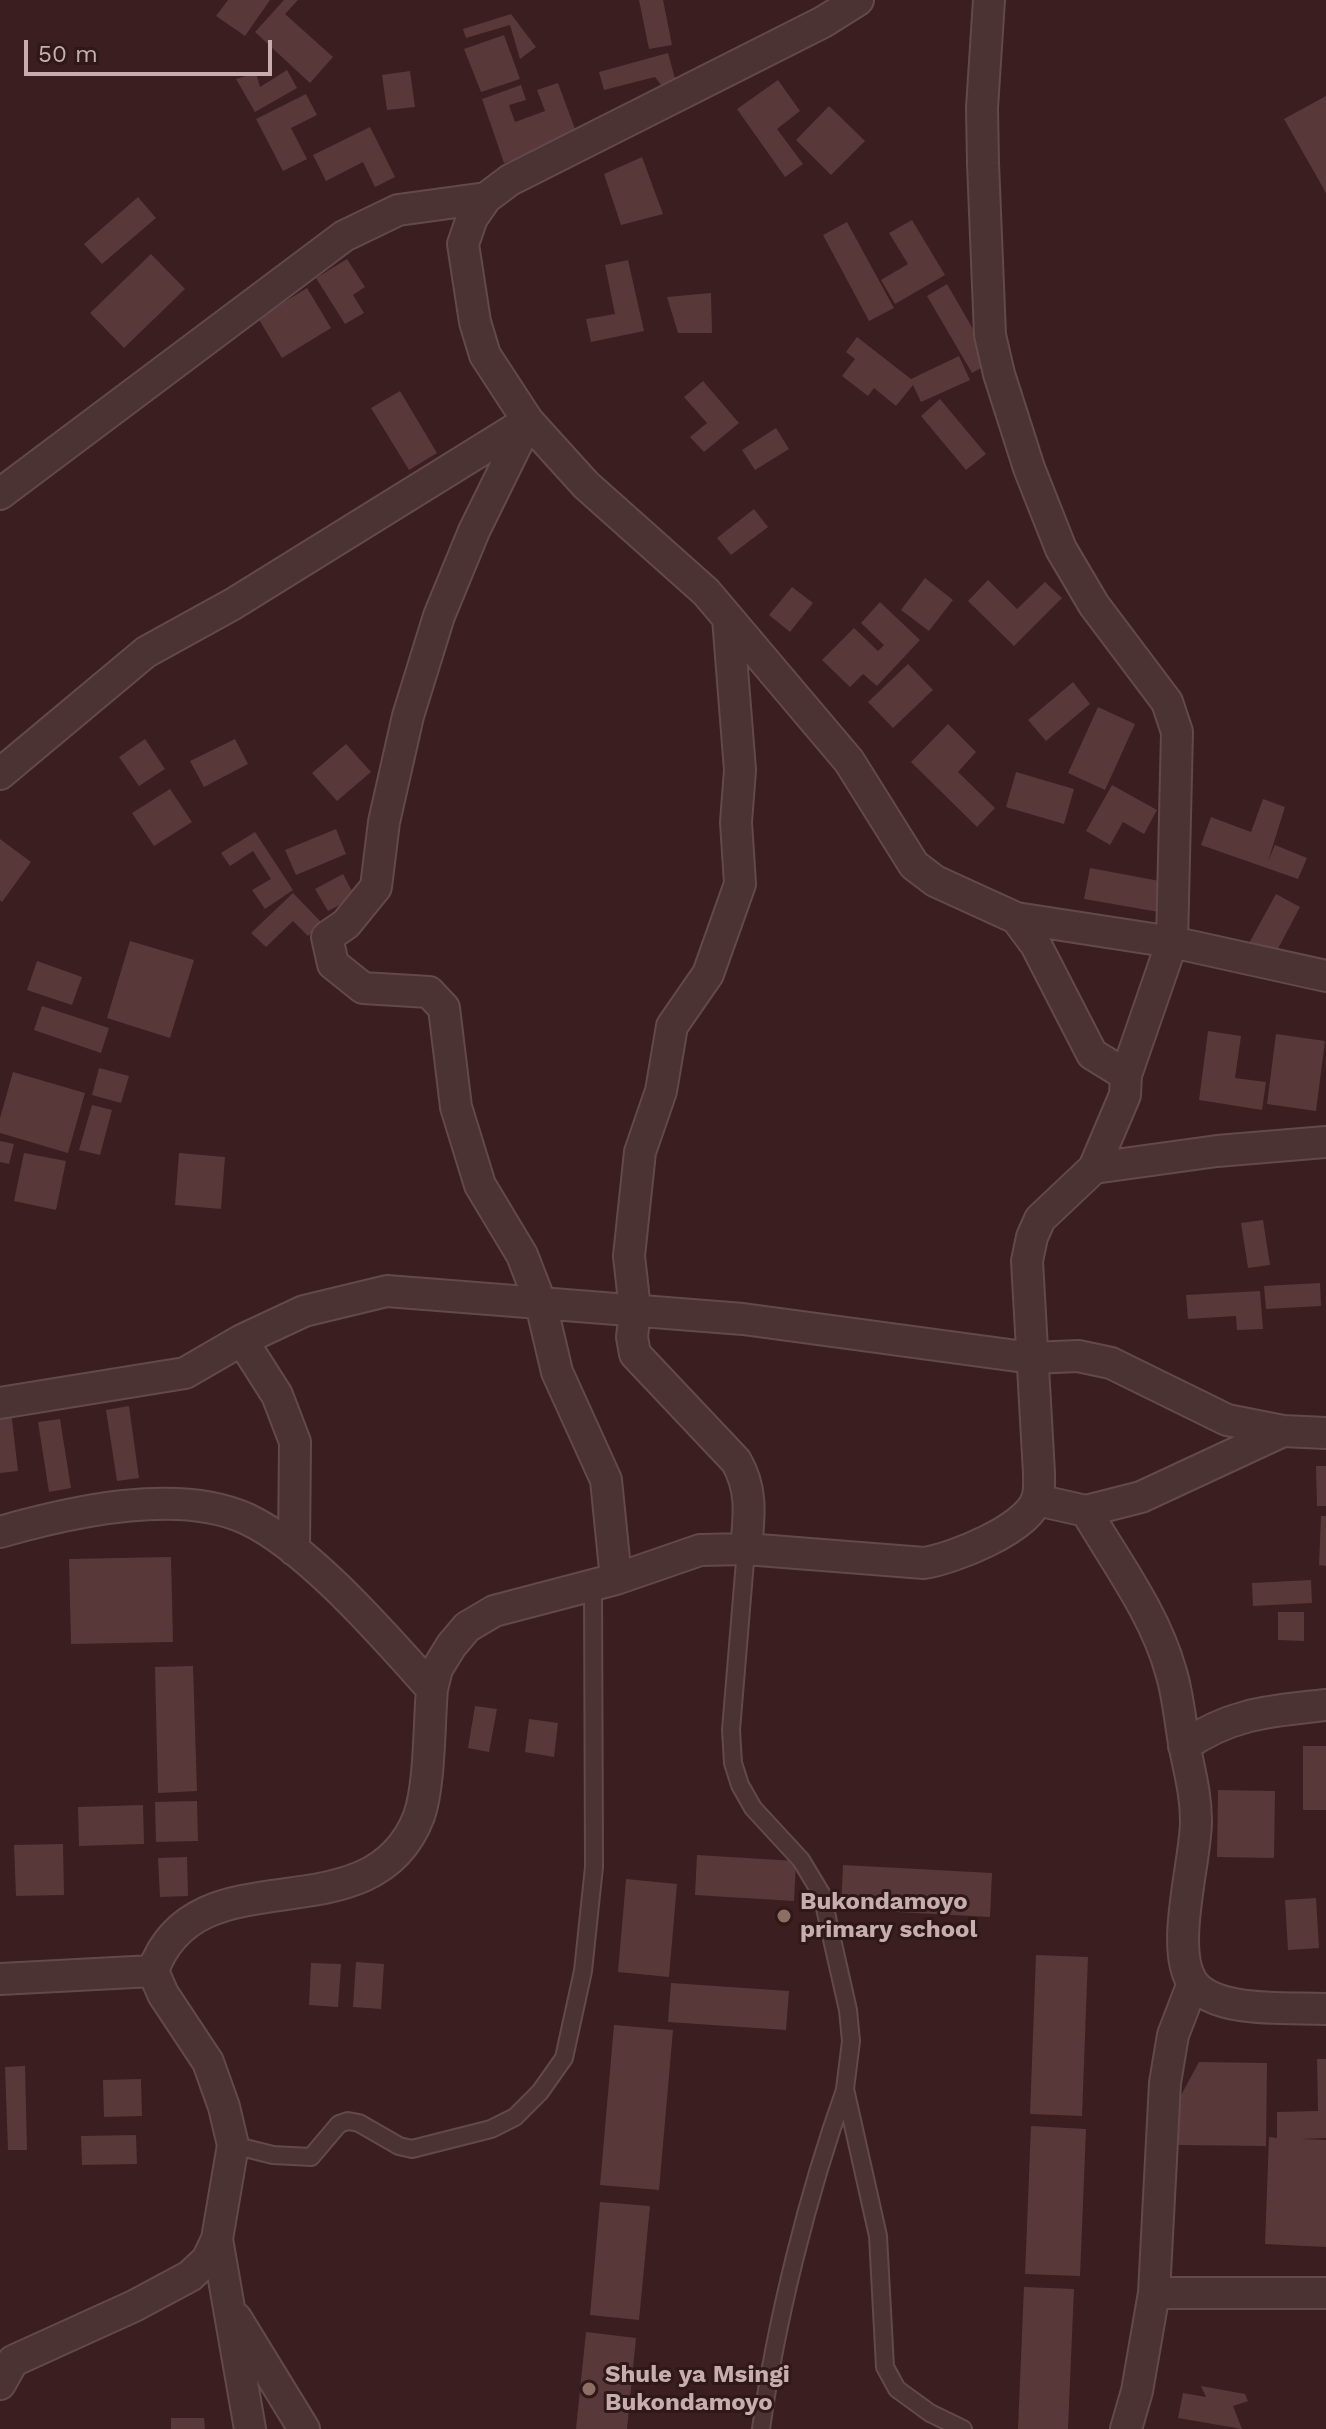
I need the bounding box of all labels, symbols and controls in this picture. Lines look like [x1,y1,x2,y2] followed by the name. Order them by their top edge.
[28,24,276,74] scale bar
[38,40,98,68] text: 50 m
[800,1888,977,1944] place label: Bukondamoyo primary school
[775,1907,793,1925] marker: Bukondamoyo primary school
[605,2361,790,2417] place label: Shule ya Msingi Bukondamoyo
[580,2380,598,2398] marker: Shule ya Msingi Bukondamoyo

